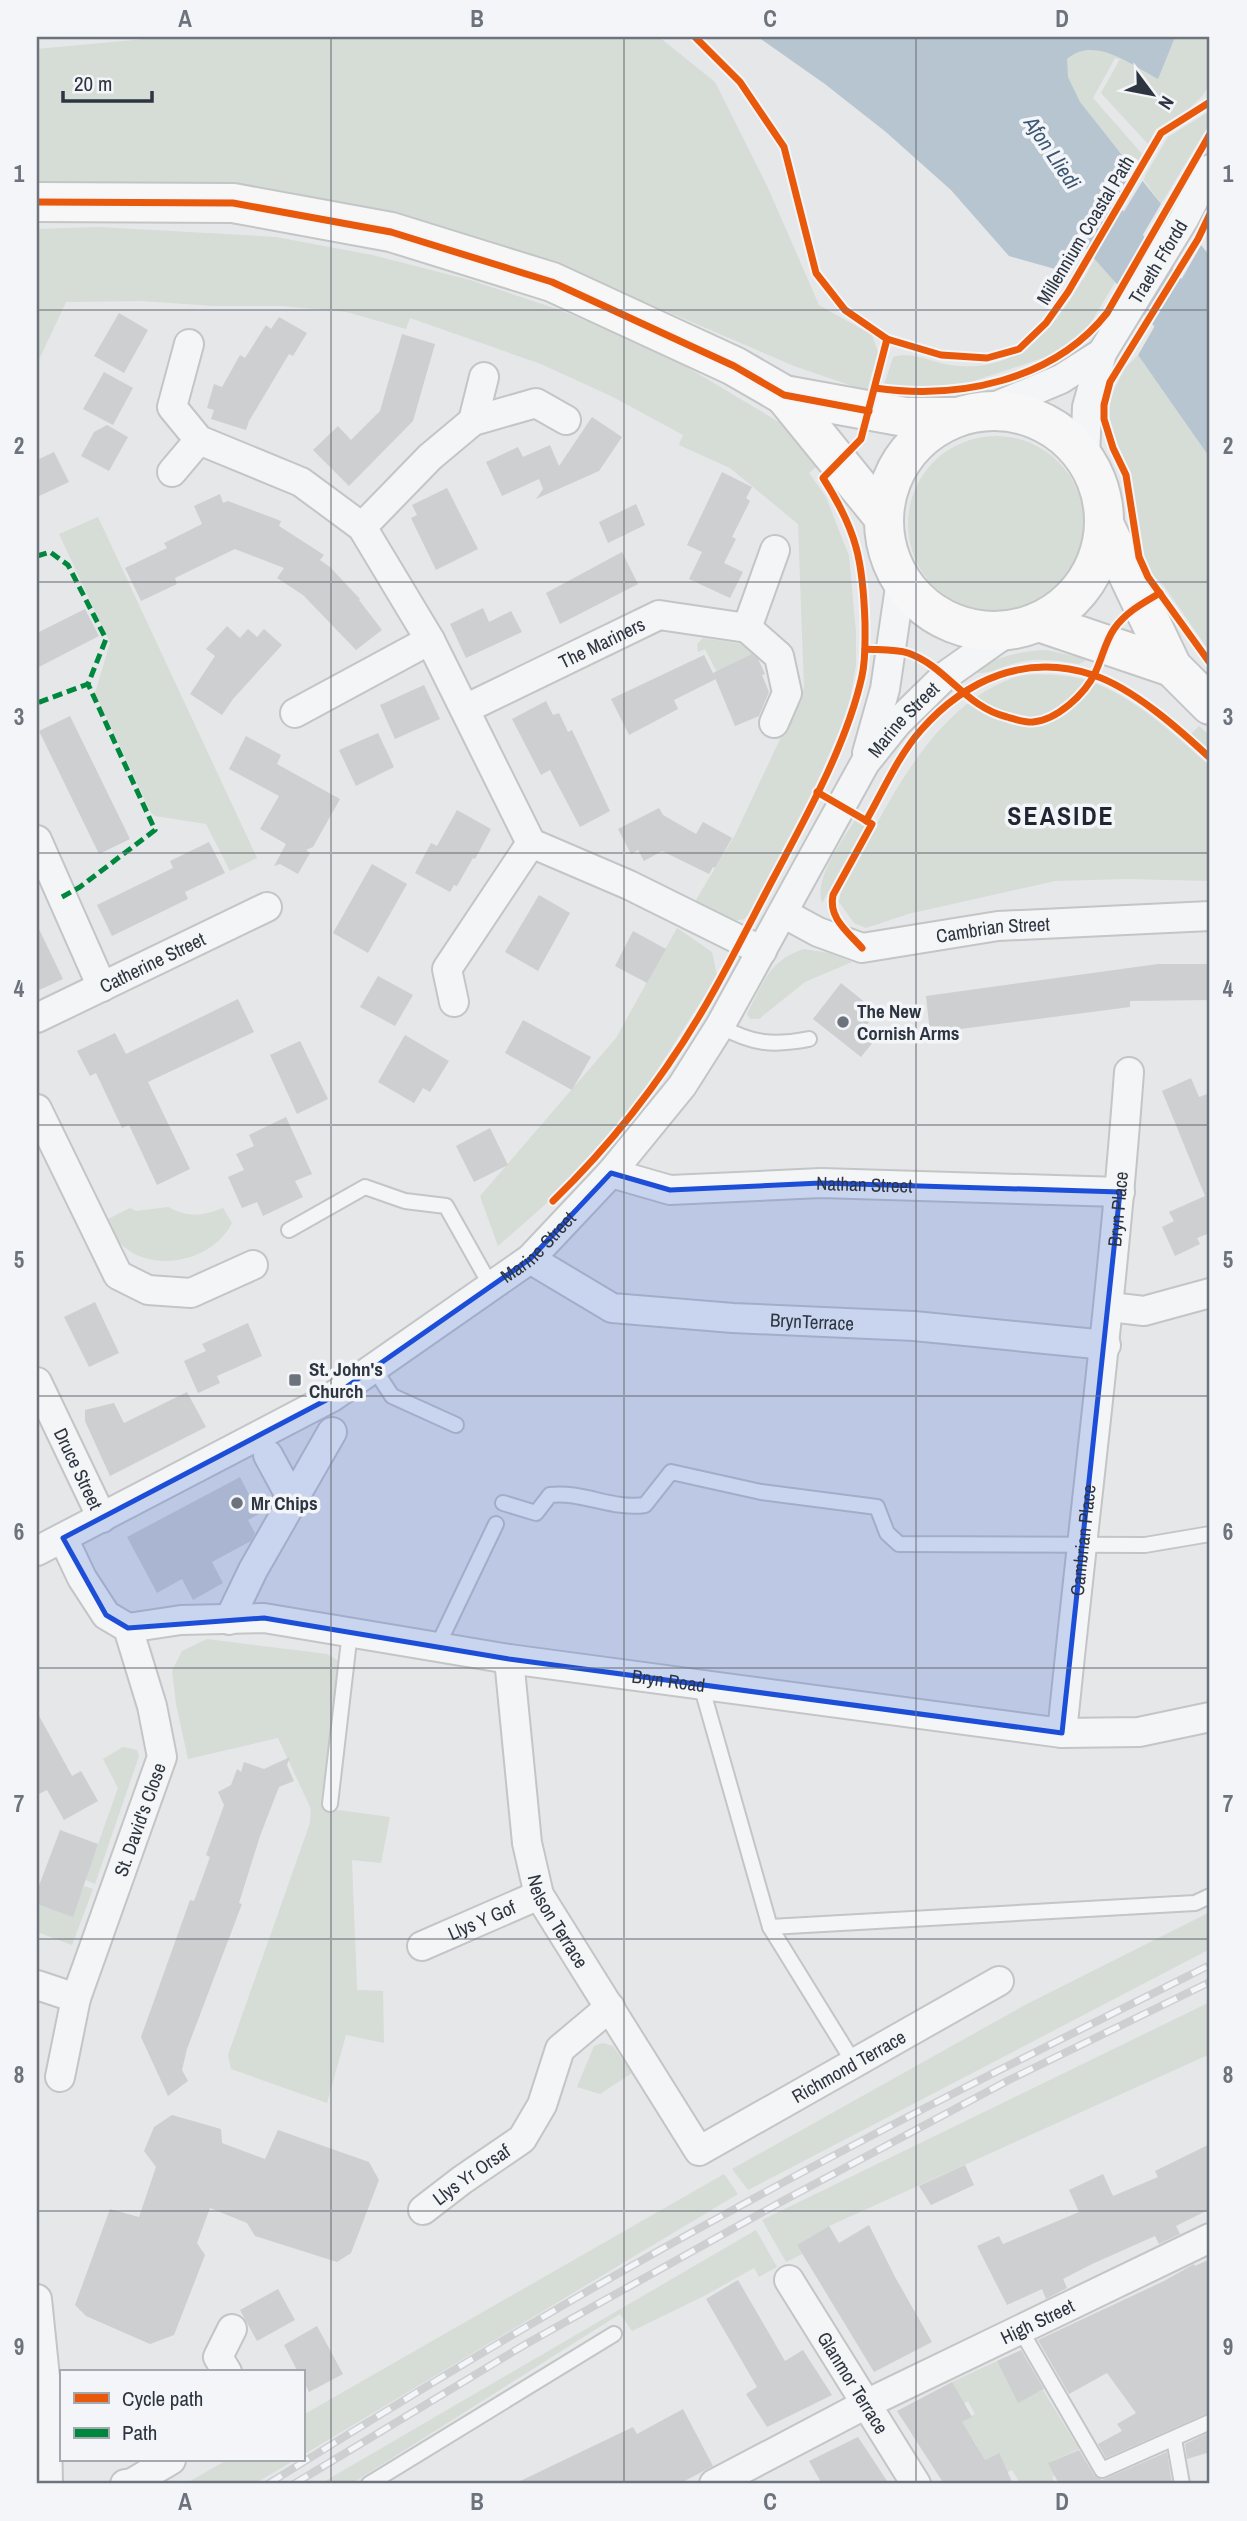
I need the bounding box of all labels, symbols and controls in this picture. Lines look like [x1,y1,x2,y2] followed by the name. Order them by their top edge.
[178,3,192,34] text: A
[470,3,484,34] text: B
[763,3,777,34] text: C
[1055,3,1069,34] text: D
[63,60,152,104] scale bar
[1118,60,1188,130] north arrow
[74,69,112,98] text: 20 m
[1152,91,1180,115] text: N
[1017,110,1088,195] water label: Afon Lliedi
[1030,151,1140,309] street label: Millennium Coastal Path
[14,158,25,189] text: 1
[1223,158,1234,189] text: 1
[1122,215,1193,309] street label: Traeth Ffordd
[14,430,24,461] text: 2
[1223,430,1233,461] text: 2
[554,611,649,675] street label: The Mariners
[862,675,945,763] street label: Marine Street
[14,701,24,732] text: 3
[1223,701,1233,732] text: 3
[1007,798,1115,833] district label: SEASIDE
[934,911,1051,949] street label: Cambrian Street
[95,926,210,999] street label: Catherine Street
[14,973,25,1004] text: 4
[1223,973,1234,1004] text: 4
[857,998,959,1046] place label: The New Cornish Arms
[835,1014,851,1030] marker: The New Cornish Arms
[816,1170,914,1199] street label: Nathan Street
[1101,1170,1134,1248] street label: Bryn Place
[495,1205,582,1289] street label: Marine Street
[14,1244,24,1275] text: 5
[1223,1244,1233,1275] text: 5
[769,1307,855,1336] street label: BrynTerrace
[309,1356,383,1404] place label: St. John's Church
[287,1372,303,1388] marker: St. John's Church
[48,1424,109,1514] street label: Druce Street
[1064,1483,1102,1597] street label: Cambrian Place
[251,1490,318,1516] place label: Mr Chips
[229,1495,245,1511] marker: Mr Chips
[14,1516,24,1547] text: 6
[1223,1516,1233,1547] text: 6
[630,1663,707,1698] street label: Bryn Road
[107,1759,172,1880] street label: St. David's Close
[14,1788,24,1819] text: 7
[1223,1788,1233,1819] text: 7
[522,1872,595,1973] street label: Nelson Terrace
[444,1894,520,1946] street label: Llys Y Gof
[787,2024,910,2109] street label: Richmond Terrace
[14,2059,24,2090] text: 8
[1223,2059,1233,2090] text: 8
[427,2137,516,2211] street label: Llys Yr Orsaf
[996,2292,1079,2350] street label: High Street
[811,2327,895,2439] street label: Glanmor Terrace
[14,2331,24,2362] text: 9
[1223,2331,1233,2362] text: 9
[60,2370,304,2462] legend
[122,2384,203,2413] text: Cycle path
[122,2418,157,2447] text: Path
[178,2486,192,2517] text: A
[470,2486,484,2517] text: B
[763,2486,777,2517] text: C
[1055,2486,1069,2517] text: D

